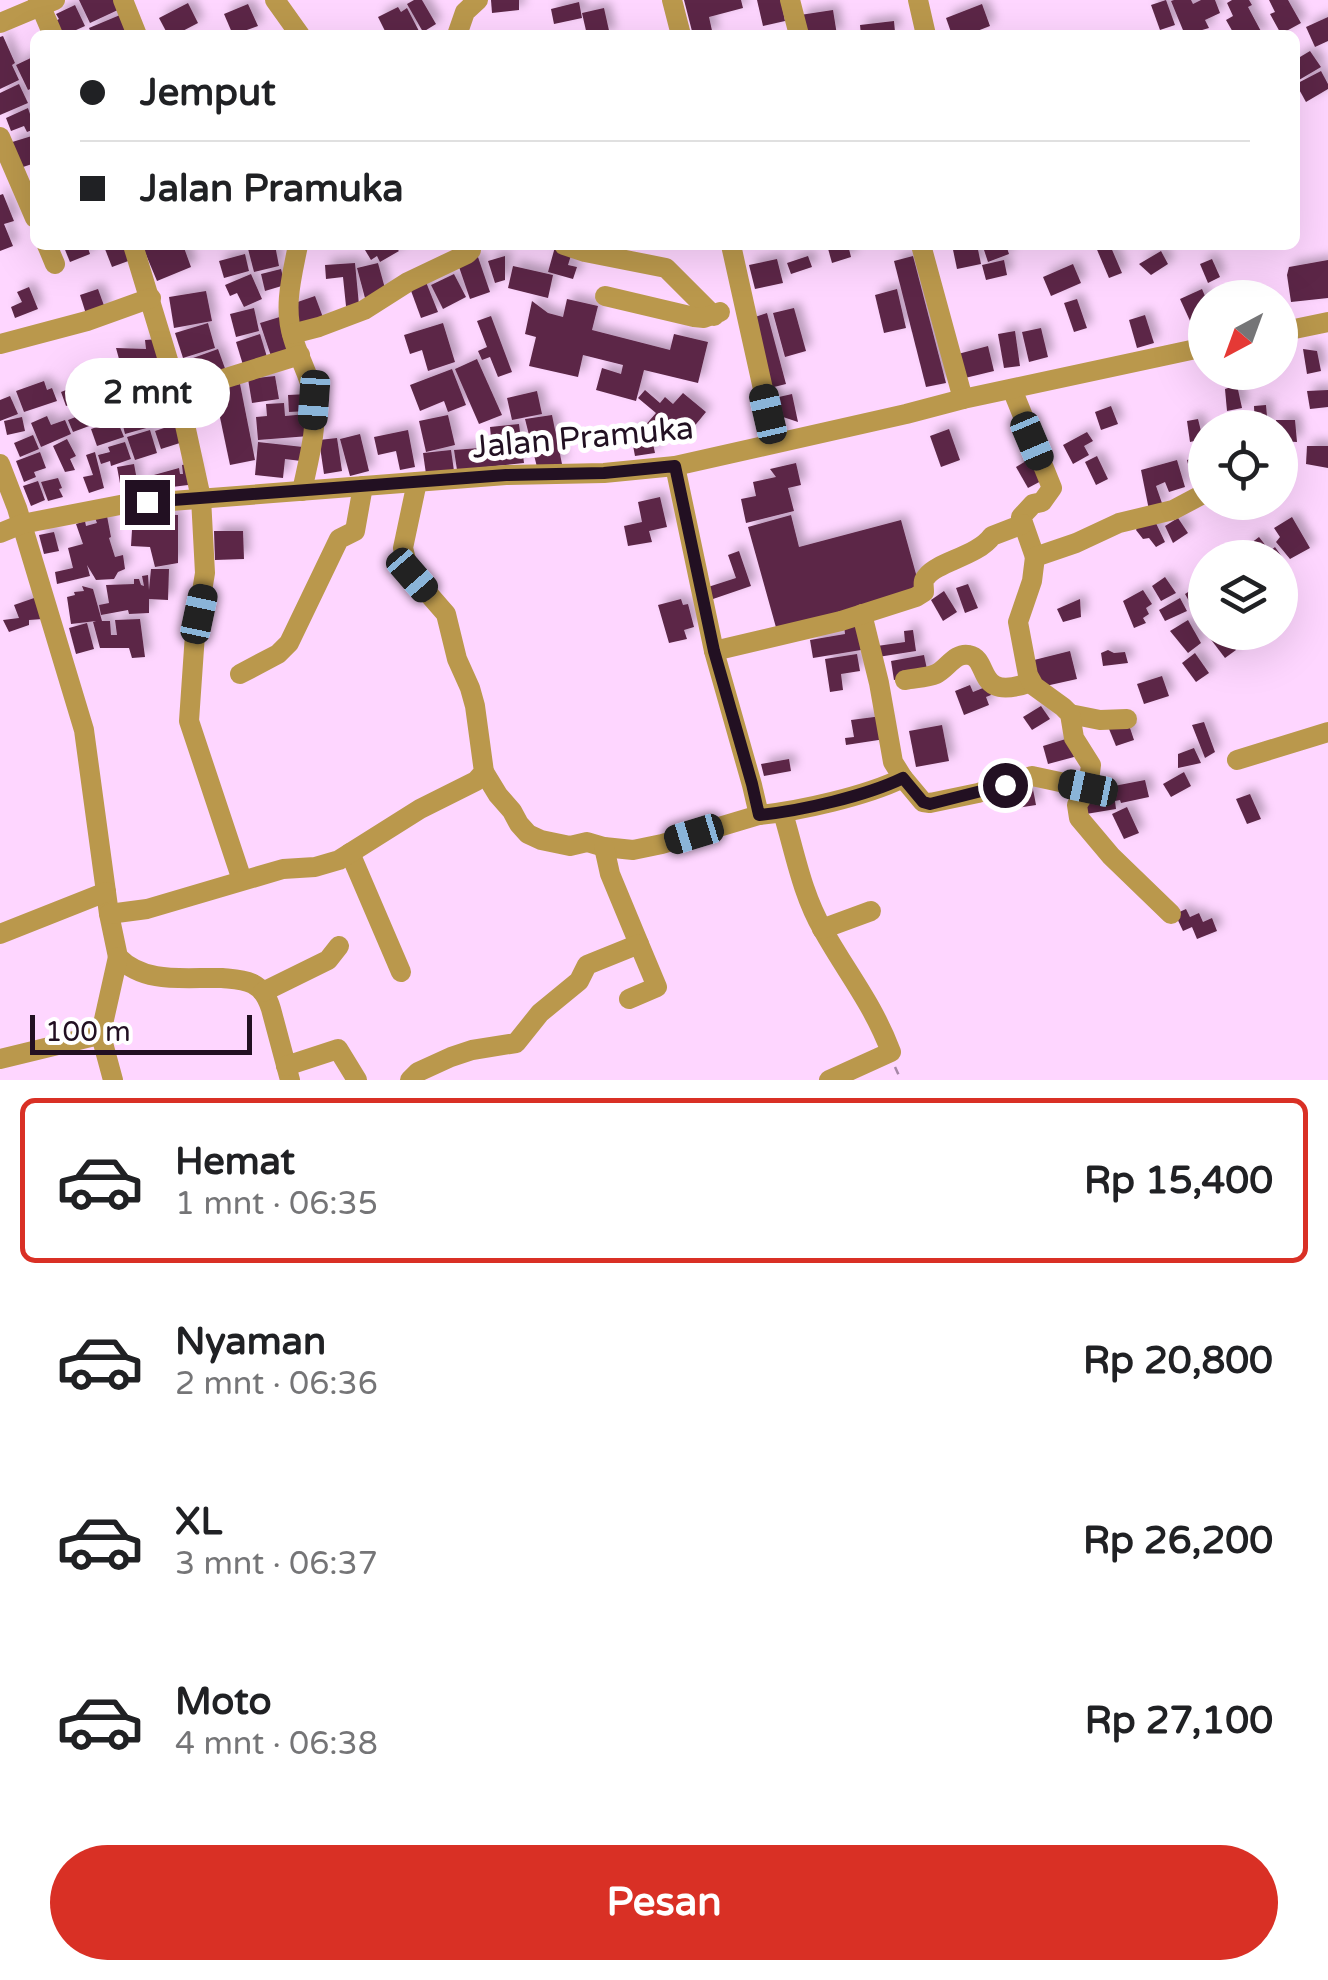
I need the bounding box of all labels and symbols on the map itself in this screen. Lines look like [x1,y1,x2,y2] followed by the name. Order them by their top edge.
[1188,280,1298,390] north arrow
[64,357,230,427] callout: 2 mnt
[297,369,331,431] car
[747,381,789,447] car
[1006,408,1058,474] car
[471,409,695,467] street label: Jalan Pramuka
[125,480,170,525] route end
[381,543,443,607] car
[178,582,220,646] car
[983,763,1028,808] route start
[1056,767,1120,809] car
[661,811,727,857] car
[30,1010,252,1054] scale bar

